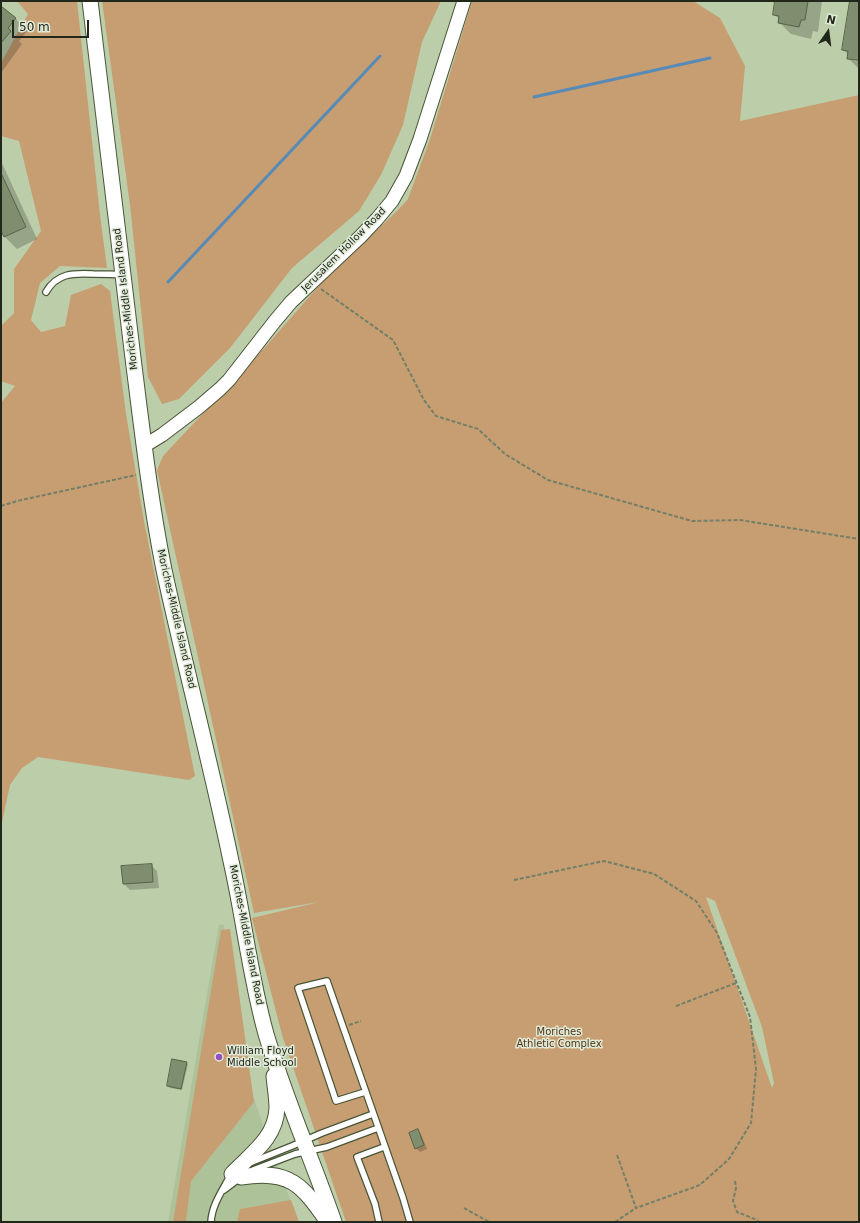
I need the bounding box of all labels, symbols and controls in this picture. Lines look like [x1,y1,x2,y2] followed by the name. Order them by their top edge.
[14,12,91,38] scale bar
[808,12,848,52] north arrow
[825,12,837,27] text: N
[19,20,50,34] text: 50 m
[299,205,389,295] street label: Jerusalem Hollow Road
[111,227,141,371] street label: Moriches-Middle Island Road
[154,548,198,690] street label: Moriches-Middle Island Road
[226,864,266,1006] street label: Moriches-Middle Island Road
[516,1026,602,1050] park label: Moriches Athletic Complex
[227,1045,296,1068] place label: William Floyd Middle School
[214,1052,224,1062] marker: William Floyd Middle School

